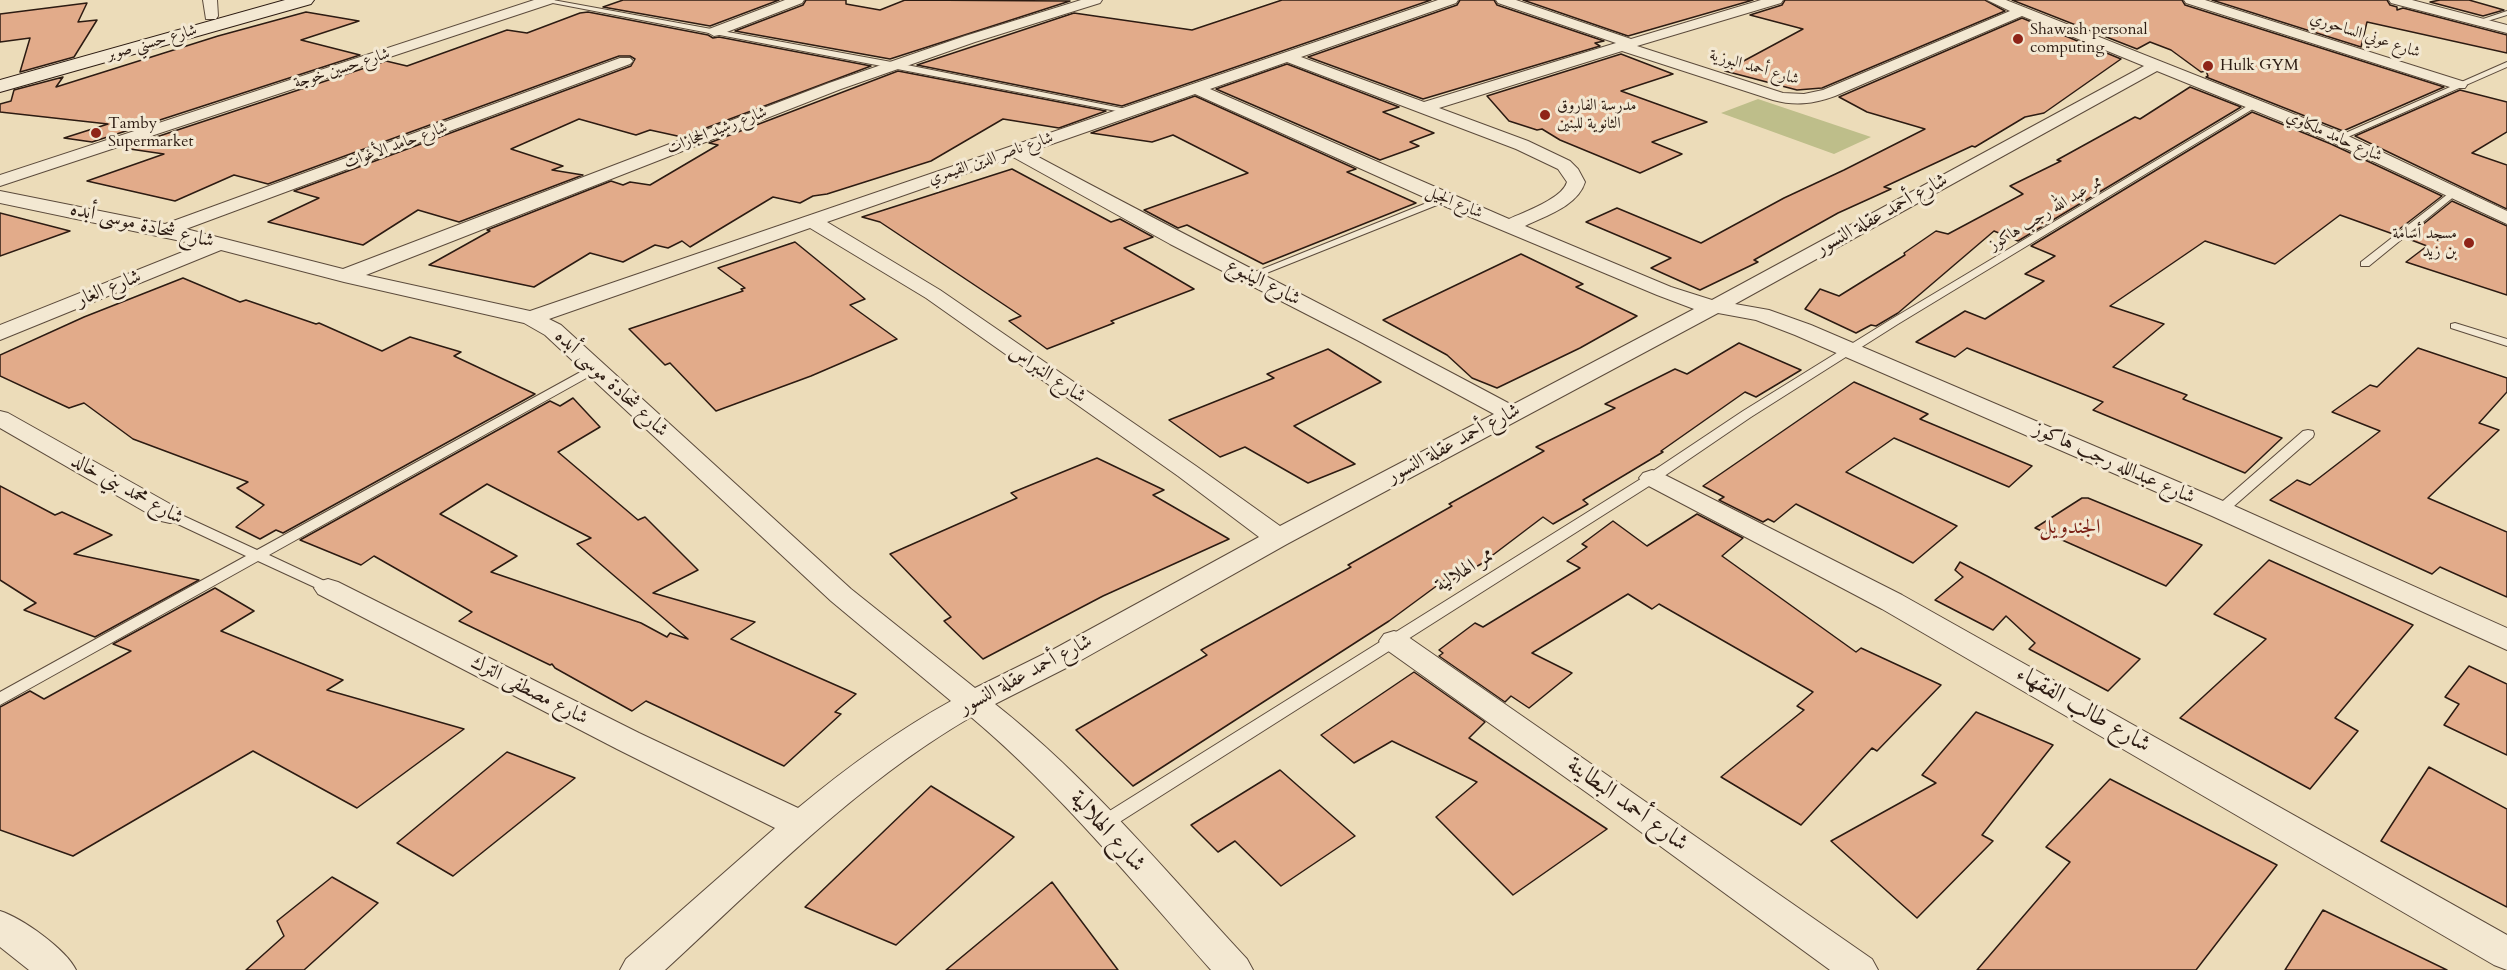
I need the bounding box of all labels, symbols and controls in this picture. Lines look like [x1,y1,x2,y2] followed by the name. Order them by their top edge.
[2307,9,2423,63] street label: شارع عوني الساحوري
[2030,20,2148,58] place label: Shawash personal computing
[105,21,199,65] street label: شارع حسني صوبر
[2011,32,2025,46] marker: Shawash personal computing
[292,44,392,94] street label: شارع حسين خوجة
[1707,46,1801,90] street label: شارع أحمد البوزية
[2220,56,2299,76] place label: Hulk GYM
[2201,59,2215,73] marker: Hulk GYM
[1557,96,1636,134] place label: مدرسة الفاروق الثانوية للبنين
[664,103,770,159] street label: شارع رشيد الحجازات
[2283,107,2385,167] street label: شارع حامد ملكاوي
[1538,108,1552,122] marker: مدرسة الفاروق الثانوية للبنين
[108,114,194,152] place label: Tamby Supermarket
[342,118,450,174] street label: شارع حامد الأغوات
[89,126,103,140] marker: Tamby Supermarket
[926,129,1056,189] street label: شارع ناصر الدين القيمري
[1812,169,1952,261] street label: شارع أحمد عقلة النسور
[1986,173,2106,255] street label: ممر عبد الله رجب هاكوز
[1423,182,1485,224] street label: شارع الجيل
[68,198,216,254] street label: شارع شحادة موسى أبده
[2393,224,2457,262] place label: مسجد أسامة بن زيد
[2462,236,2476,250] marker: مسجد أسامة بن زيد
[1222,254,1304,312] street label: شارع الينبوع
[73,265,145,313] street label: شارع الغار
[549,325,673,443] street label: شارع شحادة موسى أبده
[1004,340,1090,410] street label: شارع النبراس
[1383,399,1525,489] street label: شارع أحمد عقلة النسور
[2030,418,2198,510] street label: شارع عبدالله رجب هاكوز
[67,449,187,531] street label: شارع محمد بني خالد
[2039,515,2101,541] district label: الجندويل
[1431,544,1499,598] street label: ممر الهلالية
[955,630,1097,720] street label: شارع أحمد عقلة النسور
[466,651,592,731] street label: شارع مصطفى الترك
[2011,660,2155,760] street label: شارع طالب الفقهاء
[1561,751,1693,859] street label: شارع أحمد البطاينة
[1063,785,1151,879] street label: شارع الهلالية

